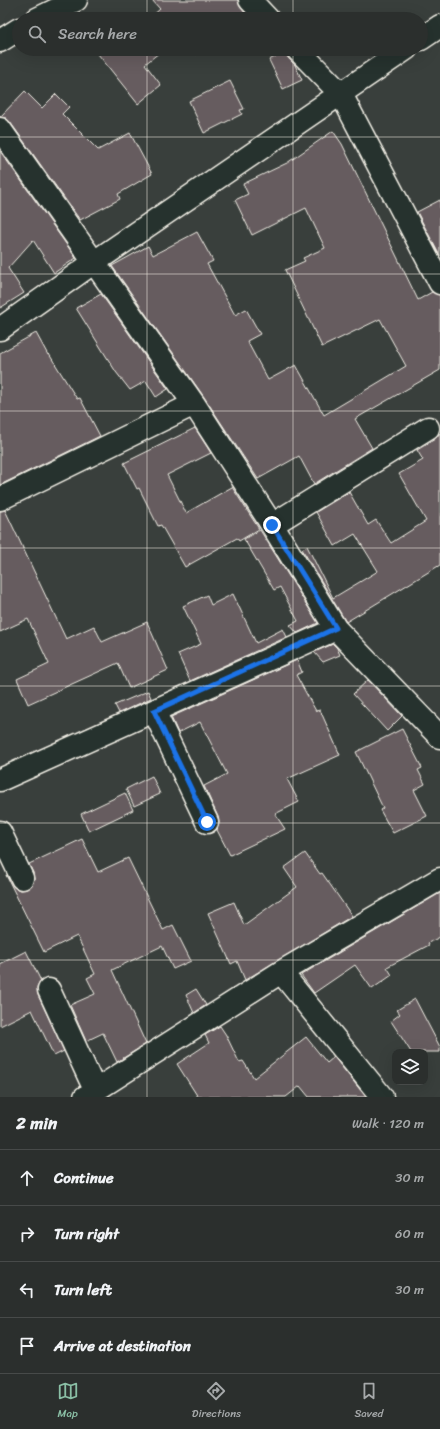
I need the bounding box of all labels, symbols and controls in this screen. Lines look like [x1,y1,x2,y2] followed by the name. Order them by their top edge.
[12,12,428,56] search box
[58,21,137,47] text: Search here
[26,23,48,45] icon: search
[263,516,281,534] route end
[198,813,216,831] route start
[392,1049,428,1085] map controls
[392,1049,428,1085] button: layers
[16,1108,57,1138] text: 2 min
[352,1112,424,1135] text: Walk · 120 m
[54,1165,114,1191] text: Continue
[395,1166,424,1189] text: 30 m
[16,1167,38,1189] icon: ahead
[54,1221,119,1247] text: Turn right
[395,1222,424,1245] text: 60 m
[16,1223,38,1245] icon: right
[54,1277,112,1303] text: Turn left
[395,1278,424,1301] text: 30 m
[16,1279,38,1301] icon: left
[54,1333,191,1359] text: Arrive at destination
[16,1335,38,1357] icon: arrive
[57,1380,79,1423] tab: Map
[192,1380,241,1423] tab: Directions
[354,1380,383,1423] tab: Saved

